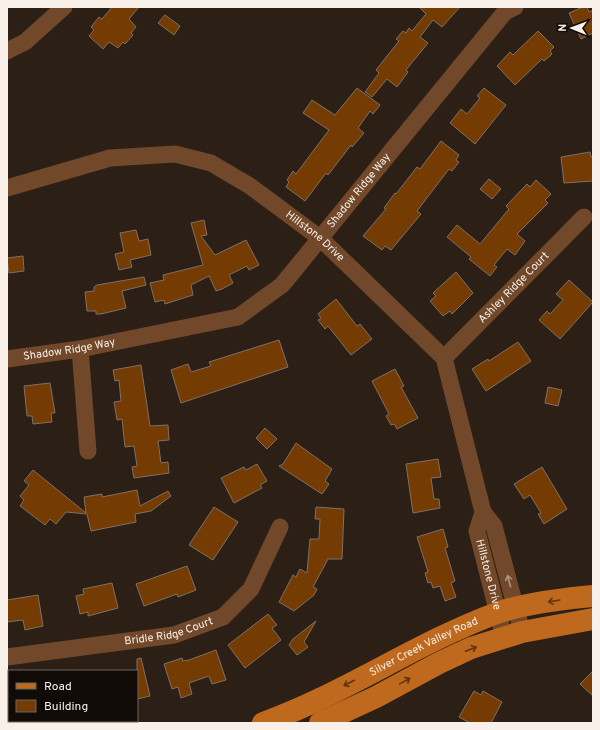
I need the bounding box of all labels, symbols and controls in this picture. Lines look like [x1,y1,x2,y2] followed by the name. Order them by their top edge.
[552,8,592,48] north arrow
[556,24,570,32] text: N
[324,150,394,231] street label: Shadow Ridge Way
[283,208,347,265] street label: Hillstone Drive
[475,249,552,326] street label: Ashley Ridge Court
[22,335,117,364] street label: Shadow Ridge Way
[472,538,504,612] street label: Hillstone Drive
[505,575,512,588] one-way arrow
[548,597,561,605] one-way arrow
[124,614,215,648] street label: Bridle Ridge Court
[367,614,480,680] street label: Silver Creek Valley Road
[465,644,477,652] one-way arrow
[8,670,138,722] legend
[399,677,411,685] one-way arrow
[44,679,72,695] text: Road
[343,680,355,687] one-way arrow
[44,699,88,715] text: Building

